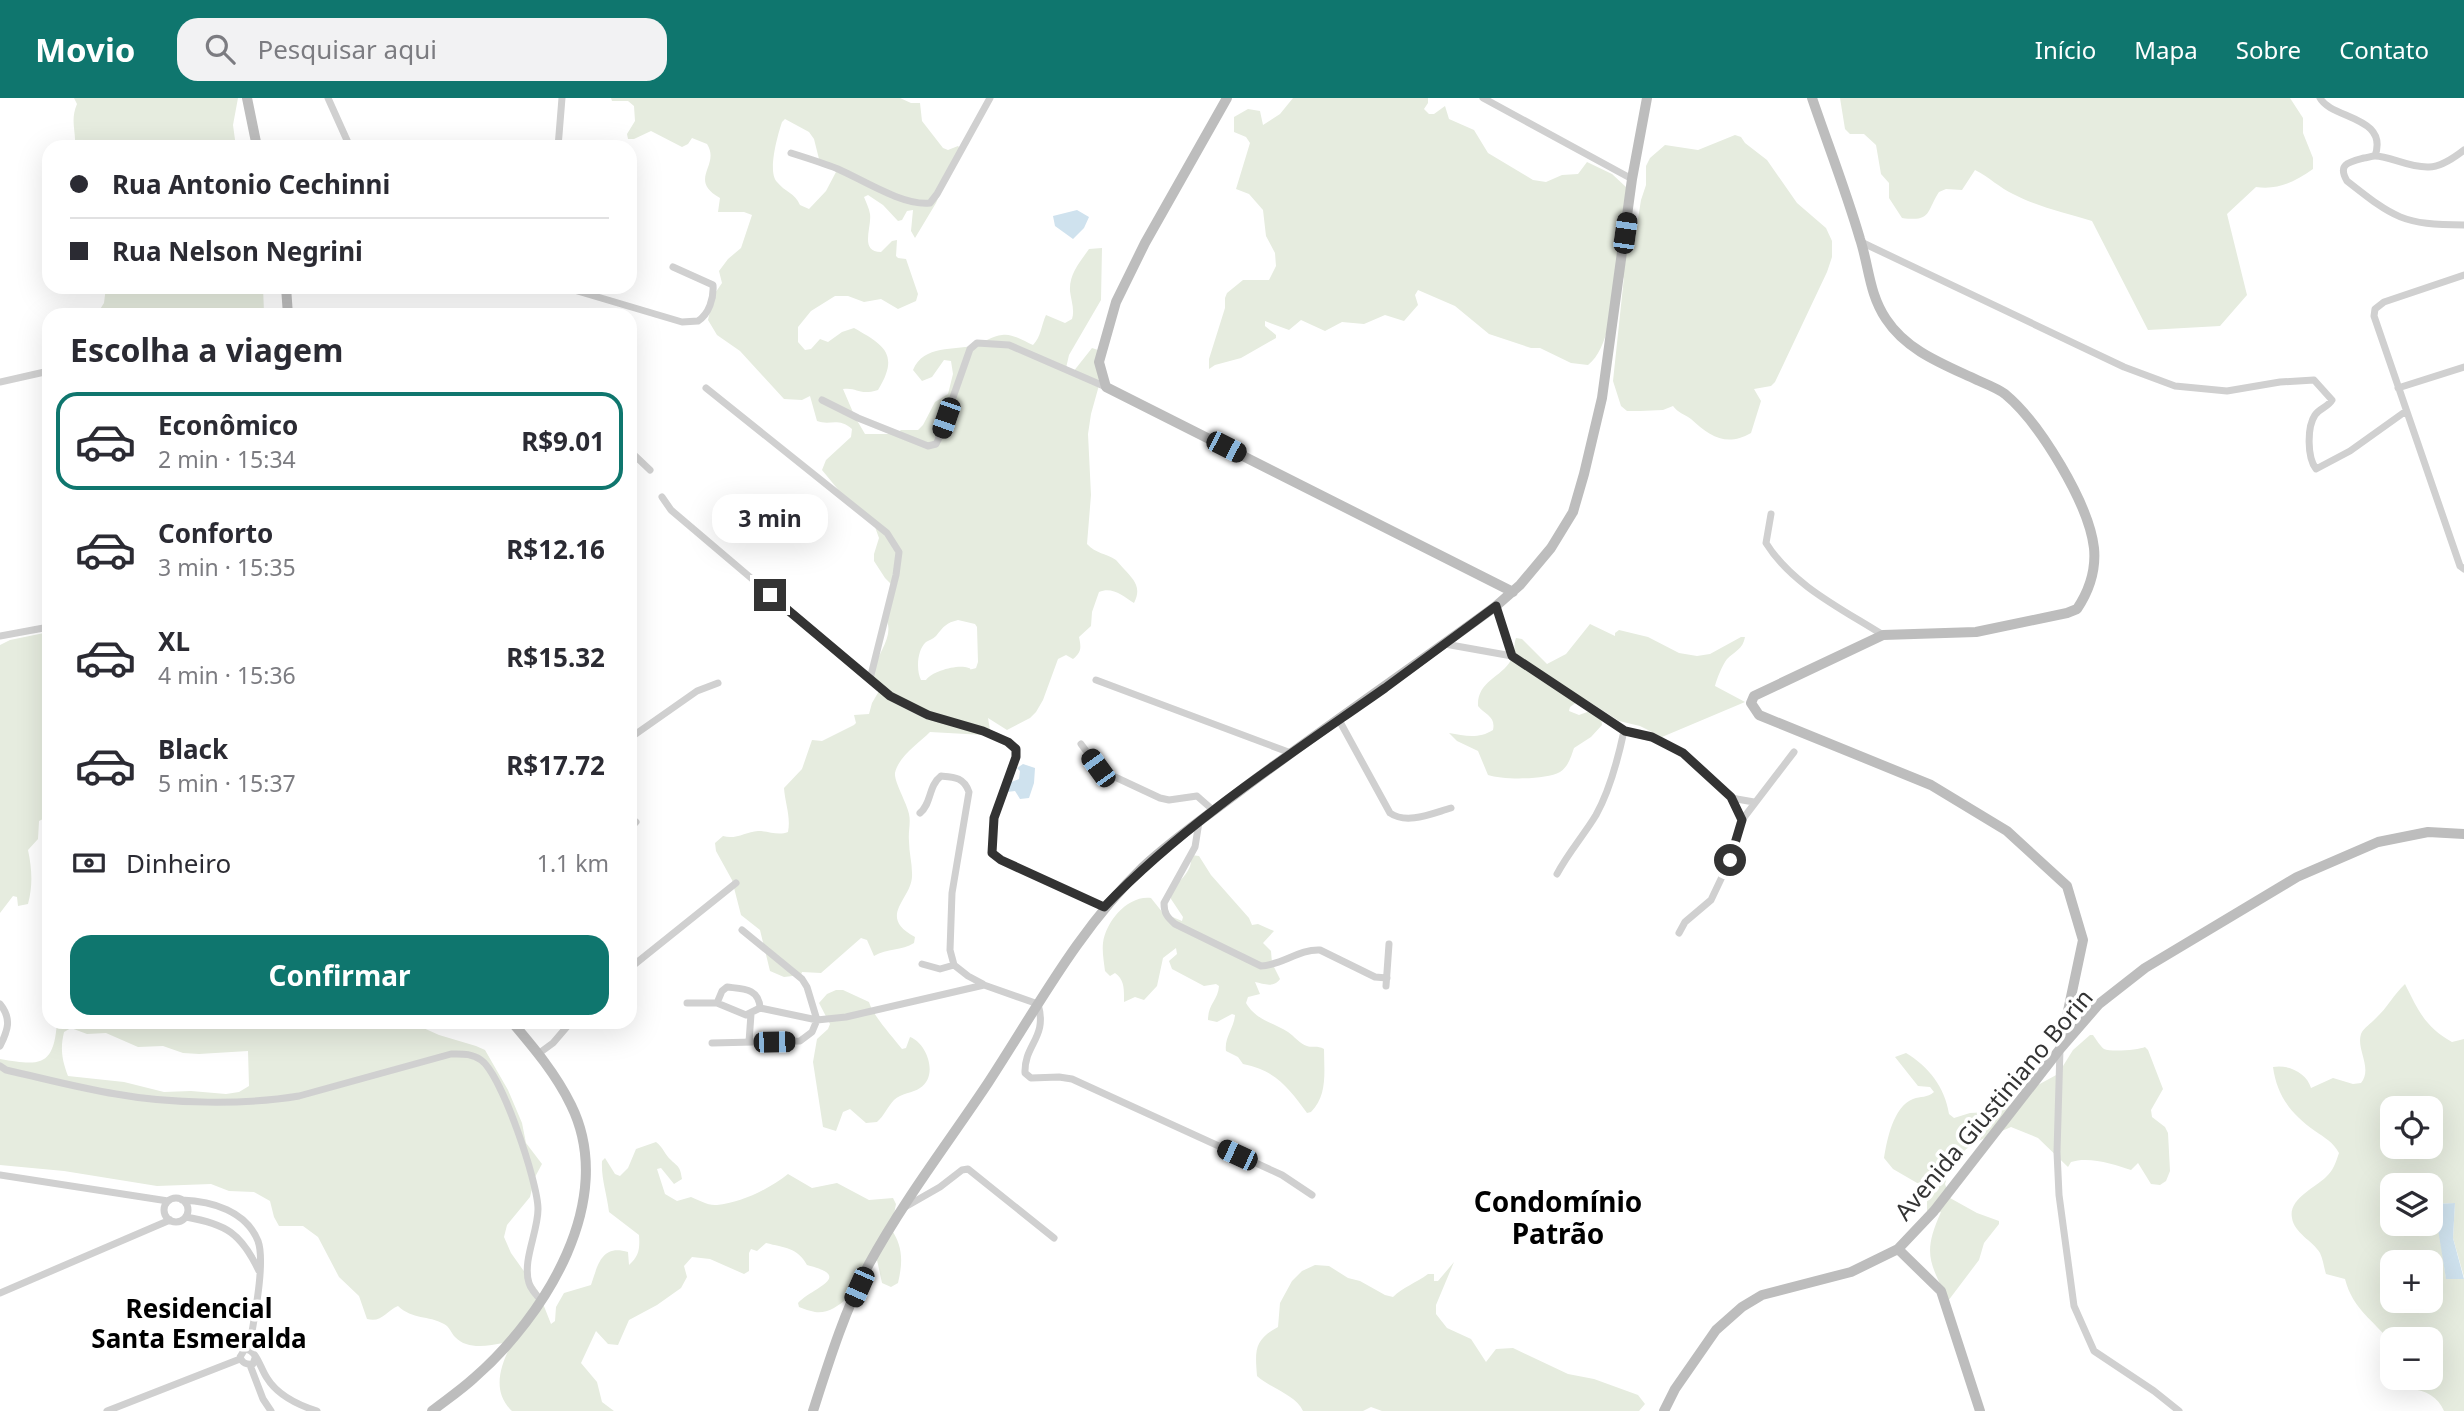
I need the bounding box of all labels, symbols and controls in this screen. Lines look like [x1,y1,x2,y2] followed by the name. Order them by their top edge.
[177,18,667,81] search box
[35,27,135,72] text: Movio
[201,30,239,68] icon: search
[257,31,437,67] text: Pesquisar aqui
[2035,33,2096,66] text: Início
[2134,33,2198,66] text: Mapa
[2236,33,2301,66] text: Sobre
[2339,33,2429,66] text: Contato
[112,166,390,202] text: Rua Antonio Cechinni
[1612,211,1639,255] car
[112,233,363,269] text: Rua Nelson Negrini
[70,328,343,371] text: Escolha a viagem
[930,395,963,441] car
[158,407,298,443] text: Econômico
[74,410,137,473] icon: car
[521,423,605,459] text: R$9.01
[1203,428,1250,466] car
[158,443,296,475] text: 2 min · 15:34
[712,494,828,542] callout: 3 min
[738,502,802,534] text: 3 min
[158,515,273,551] text: Conforto
[74,518,137,581] icon: car
[506,531,605,567] text: R$12.16
[158,551,296,583] text: 3 min · 15:35
[754,579,786,611] route end
[158,623,190,659] text: XL
[74,626,137,689] icon: car
[506,639,605,675] text: R$15.32
[158,659,296,691] text: 4 min · 15:36
[158,731,228,767] text: Black
[74,734,137,797] icon: car
[1078,745,1119,791] car
[506,747,605,783] text: R$17.72
[158,767,296,799] text: 5 min · 15:37
[70,844,108,882] icon: cash
[1714,844,1746,876] route start
[126,845,231,881] text: Dinheiro
[537,847,609,879] text: 1.1 km
[70,935,609,1015] button: Confirmar
[1886,981,2100,1227] street label: Avenida Giustiniano Borin
[753,1031,796,1053] car
[2380,1096,2443,1390] map controls
[2380,1096,2443,1159] button: locate
[1214,1137,1261,1173] car
[2380,1173,2443,1236] button: layers
[1474,1182,1642,1252] district label: Condomínio Patrão
[2380,1250,2443,1313] button: +
[841,1264,878,1310] car
[91,1290,307,1356] district label: Residencial Santa Esmeralda
[2380,1327,2443,1390] button: −

